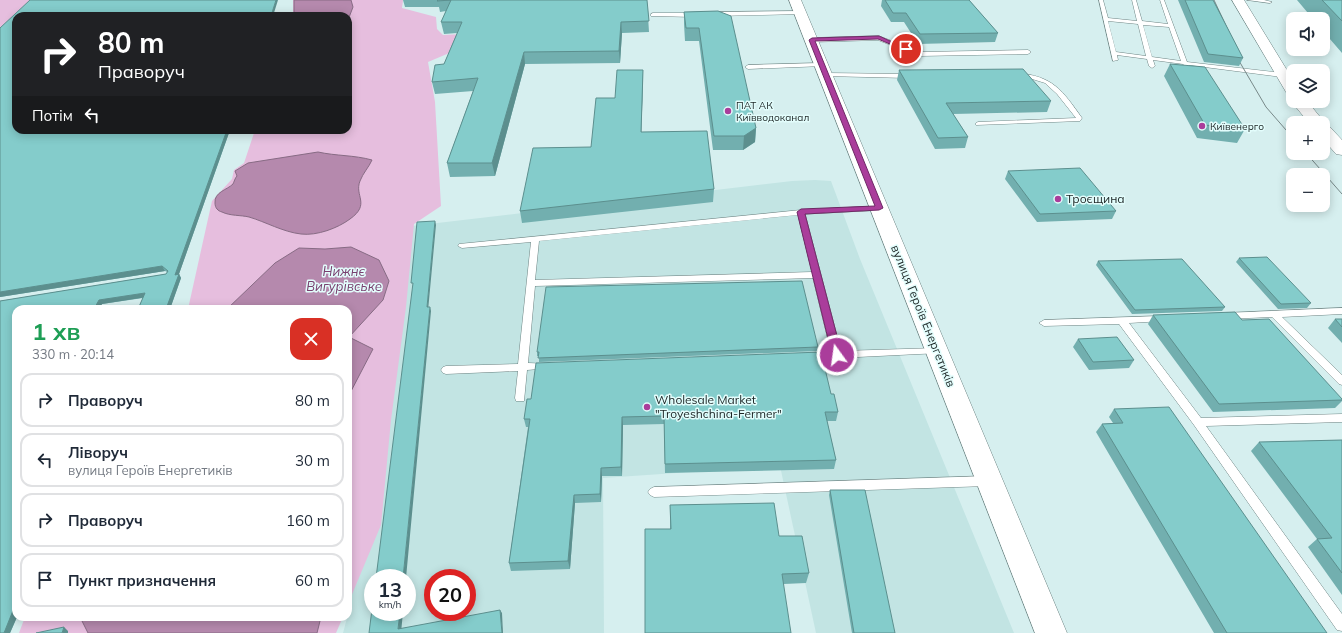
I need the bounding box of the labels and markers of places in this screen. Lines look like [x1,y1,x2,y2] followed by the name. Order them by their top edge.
[889,32,923,66] pin
[736,99,809,124] place label: ПАТ АК Київводоканал
[723,106,733,116] marker: ПАТ АК Київводоканал
[1210,120,1264,133] place label: Київенерго
[1197,121,1207,131] marker: Київенерго
[1066,191,1125,206] place label: Троєщина
[1053,194,1063,204] marker: Троєщина
[655,392,782,421] place label: Wholesale Market "Troyeshchina-Fermer"
[642,402,652,412] marker: Wholesale Market "Troyeshchina-Fermer"

